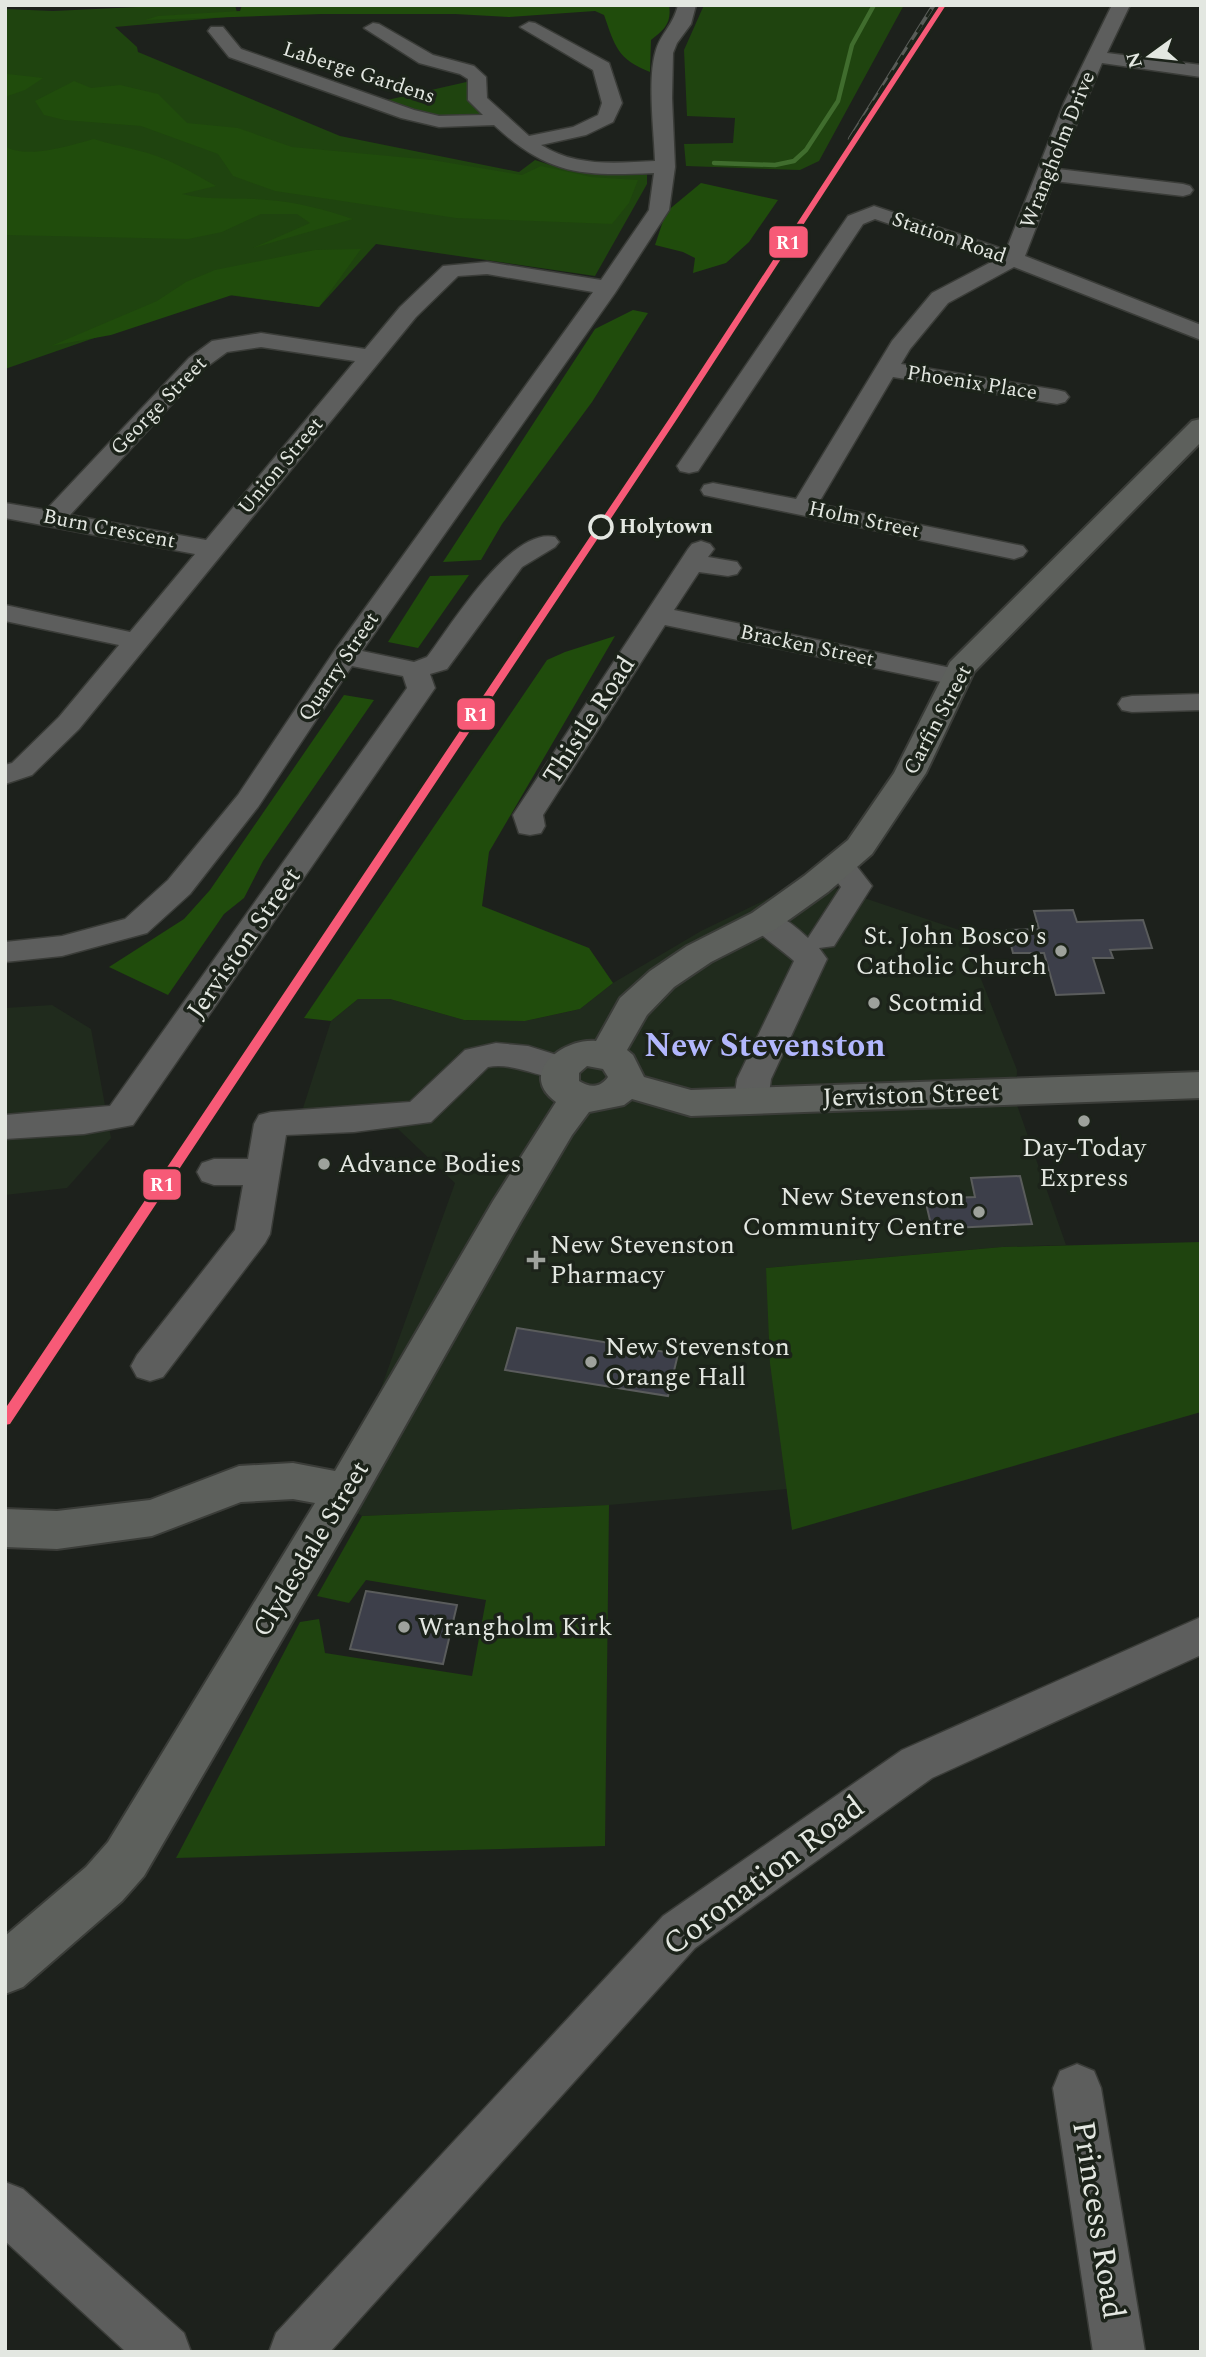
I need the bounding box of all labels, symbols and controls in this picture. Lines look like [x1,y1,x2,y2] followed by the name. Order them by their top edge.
[1115,21,1185,91] north arrow
[279,33,439,113] street label: Laberge Gardens
[1119,49,1151,71] text: N
[1012,67,1104,233] street label: Wrangholm Drive
[887,203,1011,273] street label: Station Road
[768,225,809,259] line badge: R1
[776,229,800,258] text: R1
[103,349,215,463] street label: George Street
[904,357,1040,409] street label: Phoenix Place
[230,410,332,522] street label: Union Street
[805,493,923,547] street label: Holm Street
[40,500,178,558] street label: Burn Crescent
[619,511,713,543] place label: Holytown
[589,515,613,539] marker: Holytown
[290,606,388,728] street label: Quarry Street
[737,616,877,676] street label: Bracken Street
[532,648,646,792] street label: Thistle Road
[896,659,980,781] street label: Carfin Street
[456,697,496,731] line badge: R1
[464,701,488,730] text: R1
[177,859,311,1027] street label: Jerviston Street
[856,916,1047,986] place label: St. John Bosco's Catholic Church
[1053,943,1069,959] marker: St. John Bosco's Catholic Church
[888,983,983,1023] place label: Scotmid
[866,995,882,1011] marker: Scotmid
[644,1021,886,1071] district label: New Stevenston
[822,1072,1000,1118] street label: Jerviston Street
[1076,1113,1092,1129] marker: Day-Today Express
[1022,1128,1147,1198] place label: Day-Today Express
[338,1144,521,1184] place label: Advance Bodies
[316,1156,332,1172] marker: Advance Bodies
[142,1168,182,1201] line badge: R1
[150,1171,174,1200] text: R1
[742,1177,965,1247] place label: New Stevenston Community Centre
[971,1204,987,1220] marker: New Stevenston Community Centre
[550,1225,735,1295] place label: New Stevenston Pharmacy
[528,1252,544,1268] marker: New Stevenston Pharmacy
[605,1327,790,1397] place label: New Stevenston Orange Hall
[583,1354,599,1370] marker: New Stevenston Orange Hall
[243,1453,379,1645] street label: Clydesdale Street
[418,1607,613,1647] place label: Wrangholm Kirk
[396,1619,412,1635] marker: Wrangholm Kirk
[653,1784,875,1968] street label: Coronation Road
[1058,2118,1138,2322] street label: Princess Road

